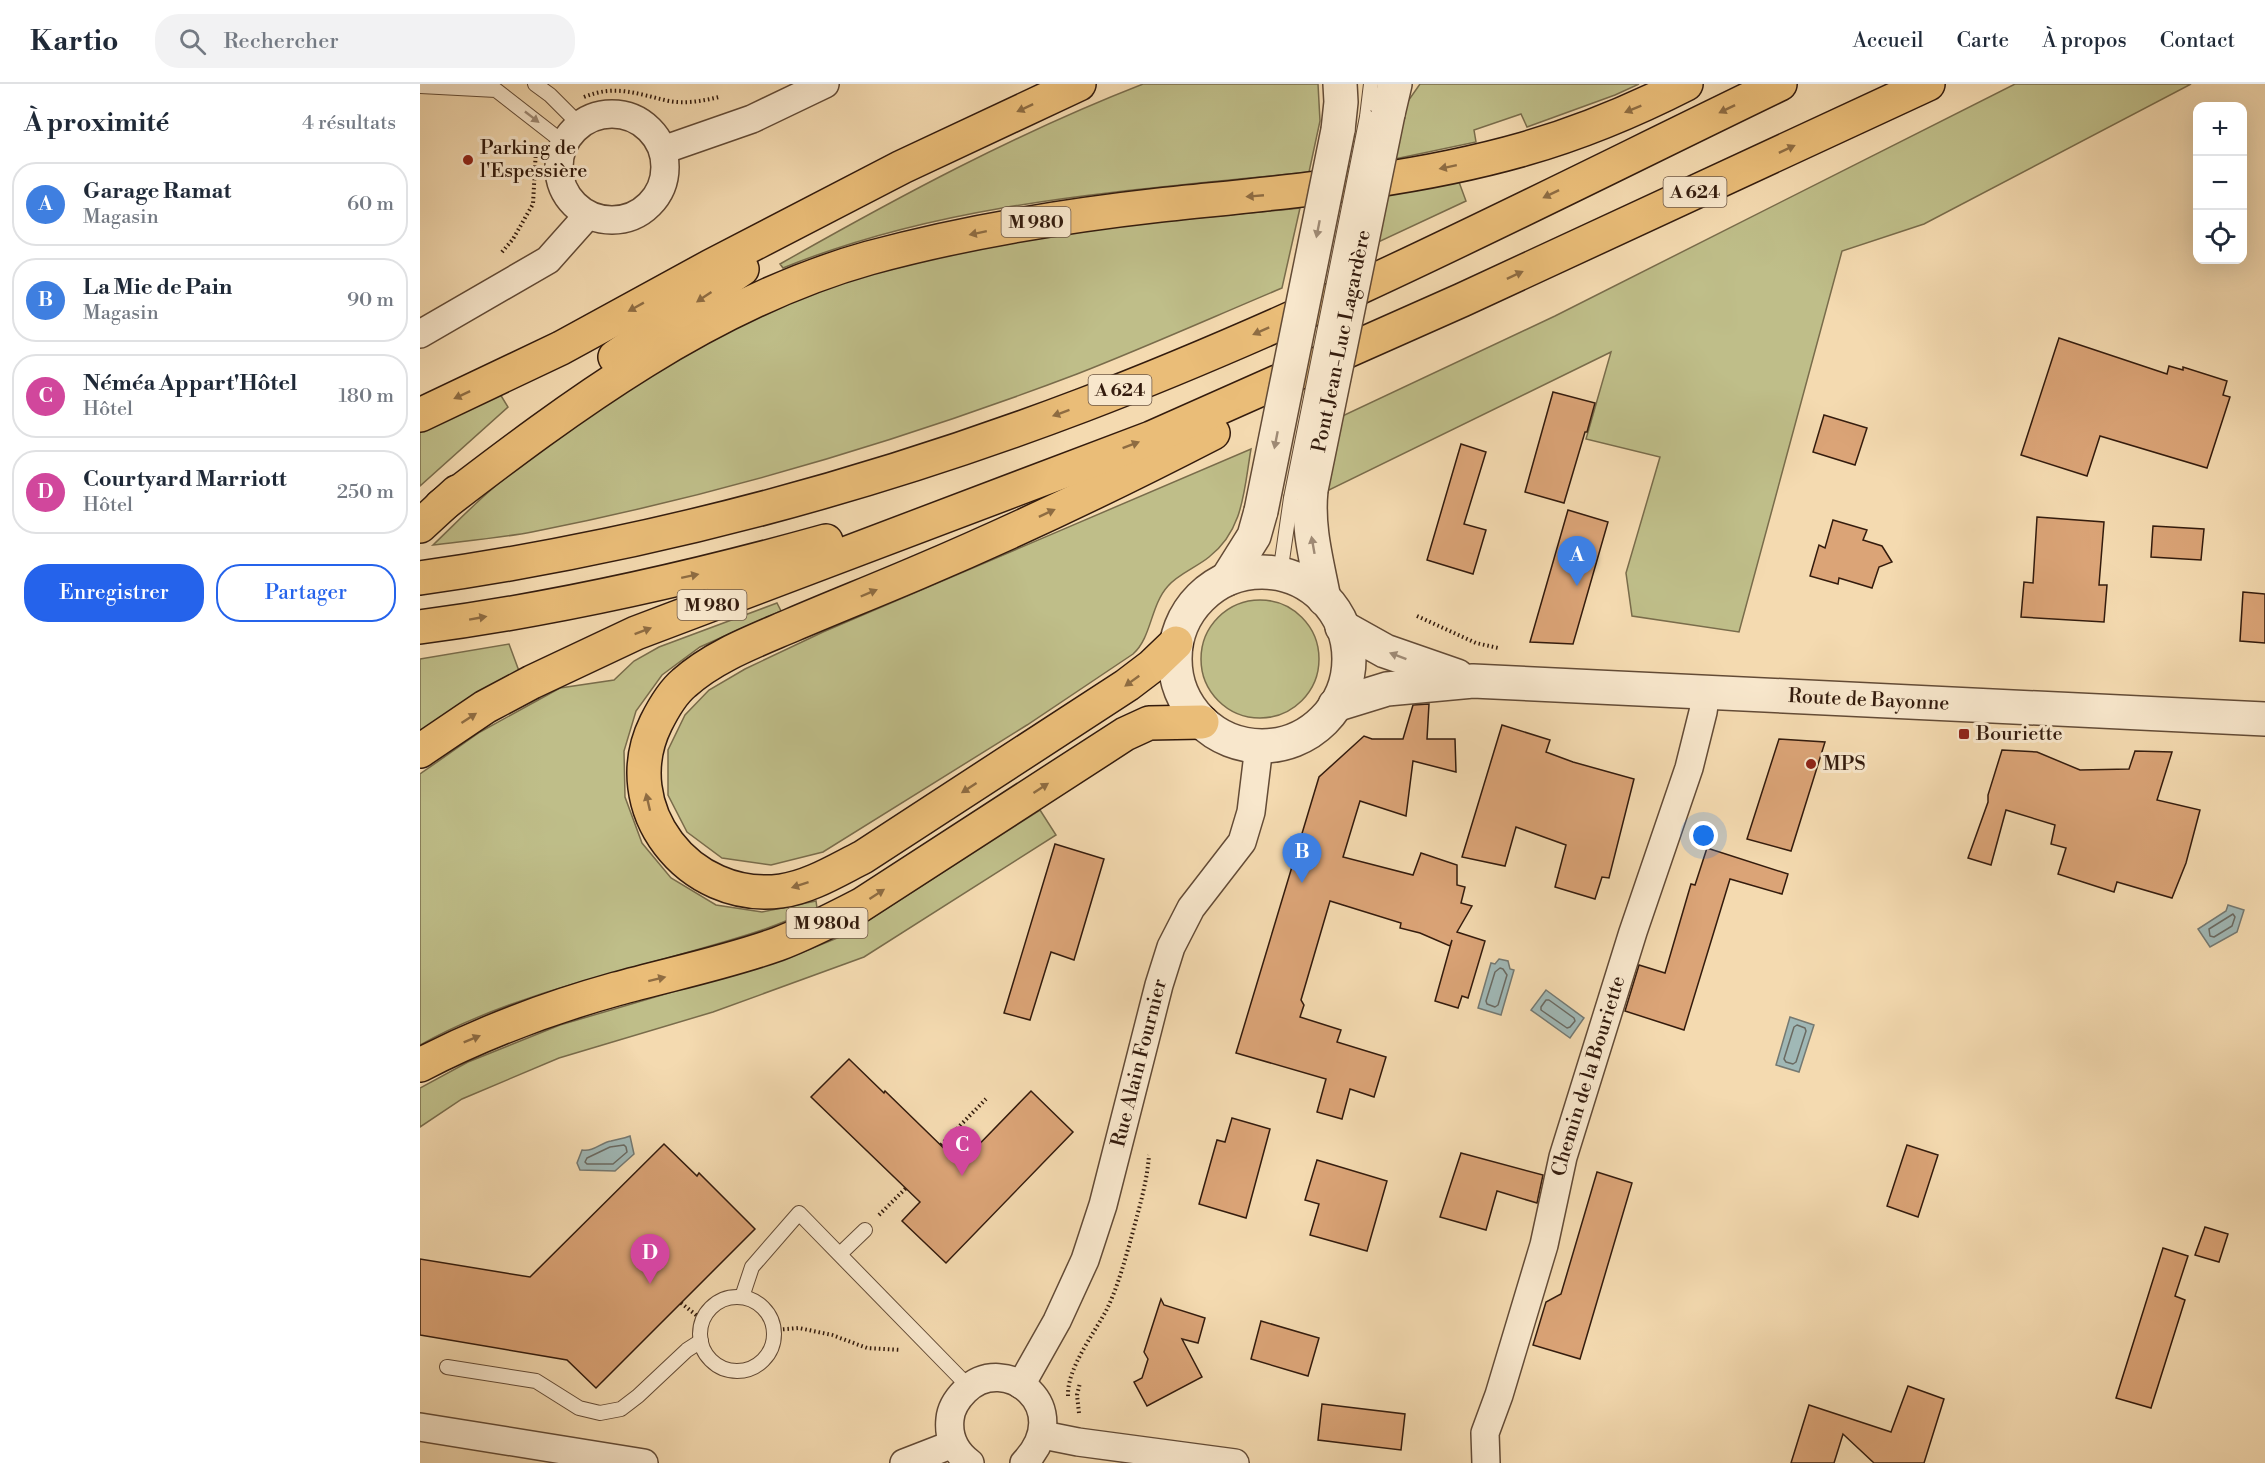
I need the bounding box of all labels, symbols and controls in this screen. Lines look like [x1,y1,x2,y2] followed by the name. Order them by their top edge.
[155,14,575,68] search box
[30,24,119,59] text: Kartio
[176,25,209,58] icon: search
[224,28,339,55] text: Rechercher
[1853,28,1924,54] text: Accueil
[1957,28,2009,54] text: Carte
[2042,28,2127,54] text: À propos
[2160,28,2235,54] text: Contact
[2193,102,2247,264] map controls
[2193,102,2247,156] button: +
[1017,103,1034,112] one-way arrow
[1718,104,1736,114] one-way arrow
[1624,105,1642,114] one-way arrow
[24,107,169,139] text: À proximité
[525,110,540,122] one-way arrow
[302,111,396,136] text: 4 résultats
[480,136,587,184] place label: Parking de l'Espessière
[1779,144,1797,154] one-way arrow
[461,153,475,167] marker: Parking de l'Espessière
[2193,156,2247,210] button: −
[1438,163,1457,173] one-way arrow
[1664,177,1726,207] road number: A 624
[83,178,231,205] text: Garage Ramat
[1543,190,1560,199] one-way arrow
[1245,191,1264,201] one-way arrow
[38,192,53,217] text: A
[347,192,394,217] text: 60 m
[83,205,159,230] text: Magasin
[1002,207,1070,237] road number: M 980
[2193,210,2247,264] button: locate
[1313,219,1322,238] one-way arrow
[1307,228,1376,455] street label: Pont Jean-Luc Lagardère
[969,229,988,238] one-way arrow
[1507,271,1524,280] one-way arrow
[83,274,232,301] text: La Mie de Pain
[38,288,53,313] text: B
[347,288,394,313] text: 90 m
[695,291,712,302] one-way arrow
[83,301,159,326] text: Magasin
[627,302,644,312] one-way arrow
[1251,326,1269,336] one-way arrow
[83,370,297,397] text: Néméa Appart'Hôtel
[1088,375,1152,405] road number: A 624
[38,384,53,409] text: C
[339,384,394,409] text: 180 m
[454,390,471,399] one-way arrow
[83,397,133,422] text: Hôtel
[1052,408,1070,418] one-way arrow
[1271,431,1280,450] one-way arrow
[1122,440,1140,450] one-way arrow
[83,466,286,493] text: Courtyard Marriott
[38,480,53,505] text: D
[337,480,394,505] text: 250 m
[83,493,133,518] text: Hôtel
[1038,508,1056,518] one-way arrow
[1308,535,1317,554] one-way arrow
[1558,536,1596,586] pin: A
[24,564,204,622] button: Enregistrer
[216,564,396,622] button: Partager
[680,571,699,581] one-way arrow
[860,588,878,597] one-way arrow
[678,590,746,620] road number: M 980
[468,613,487,622] one-way arrow
[634,626,652,635] one-way arrow
[1389,651,1407,660] one-way arrow
[1124,675,1139,687] one-way arrow
[1787,684,1950,716] street label: Route de Bayonne
[461,713,477,724] one-way arrow
[1975,722,2063,747] place label: Bouriette
[1957,727,1971,741] marker: Bouriette
[1823,752,1866,777] place label: MPS
[1804,757,1818,771] marker: MPS
[961,782,977,793] one-way arrow
[1033,782,1049,793] one-way arrow
[642,793,652,811] one-way arrow
[1689,821,1718,850] your location
[1282,834,1322,883] pin: B
[791,881,809,890] one-way arrow
[869,889,885,900] one-way arrow
[786,908,868,938] road number: M 980d
[648,973,667,983] one-way arrow
[1547,973,1631,1179] street label: Chemin de la Bouriette
[1106,975,1173,1150] street label: Rue Alain Fournier
[464,1034,482,1044] one-way arrow
[942,1126,982,1176] pin: C
[630,1234,670,1284] pin: D

